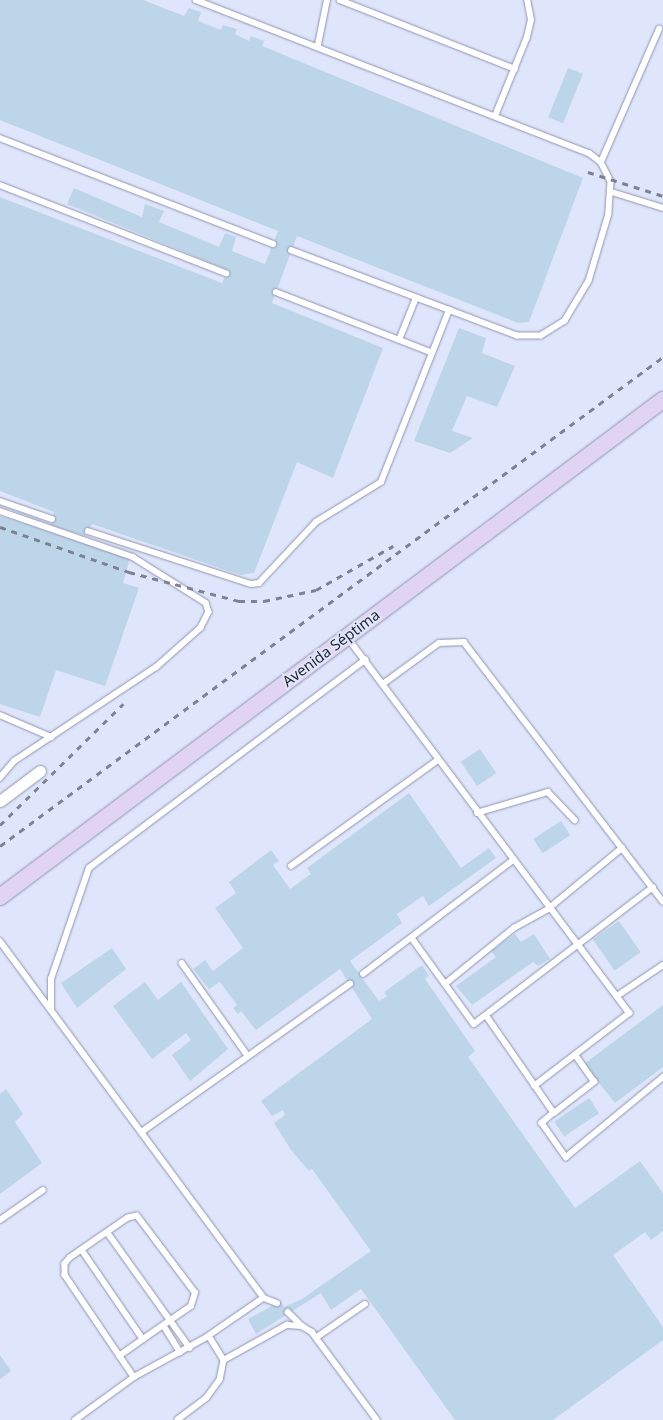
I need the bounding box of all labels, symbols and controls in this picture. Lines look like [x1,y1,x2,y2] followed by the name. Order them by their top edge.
[279,606,383,690] street label: Avenida Séptima

